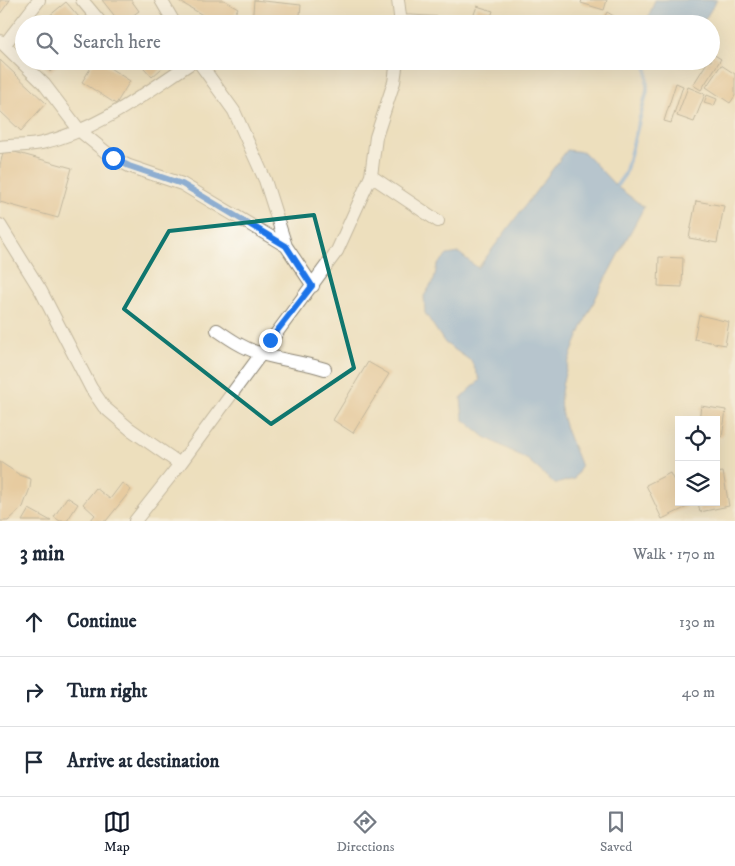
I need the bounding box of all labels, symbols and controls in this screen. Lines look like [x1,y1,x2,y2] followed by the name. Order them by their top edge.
[15,15,720,70] search box
[33,29,61,57] icon: search
[73,31,161,54] text: Search here
[102,147,125,170] route start
[259,329,282,352] route end
[675,416,720,506] map controls
[675,416,720,461] button: locate
[675,461,720,506] button: layers
[20,541,65,567] text: 3 min
[633,544,715,564] text: Walk · 170 m
[20,608,48,636] icon: ahead
[67,610,137,633] text: Continue
[679,612,715,632] text: 130 m
[20,678,48,706] icon: right
[67,680,147,703] text: Turn right
[682,682,715,702] text: 40 m
[20,748,48,776] icon: arrive
[67,750,219,773] text: Arrive at destination
[103,808,131,856] tab: Map
[336,808,394,856] tab: Directions
[600,808,632,856] tab: Saved

